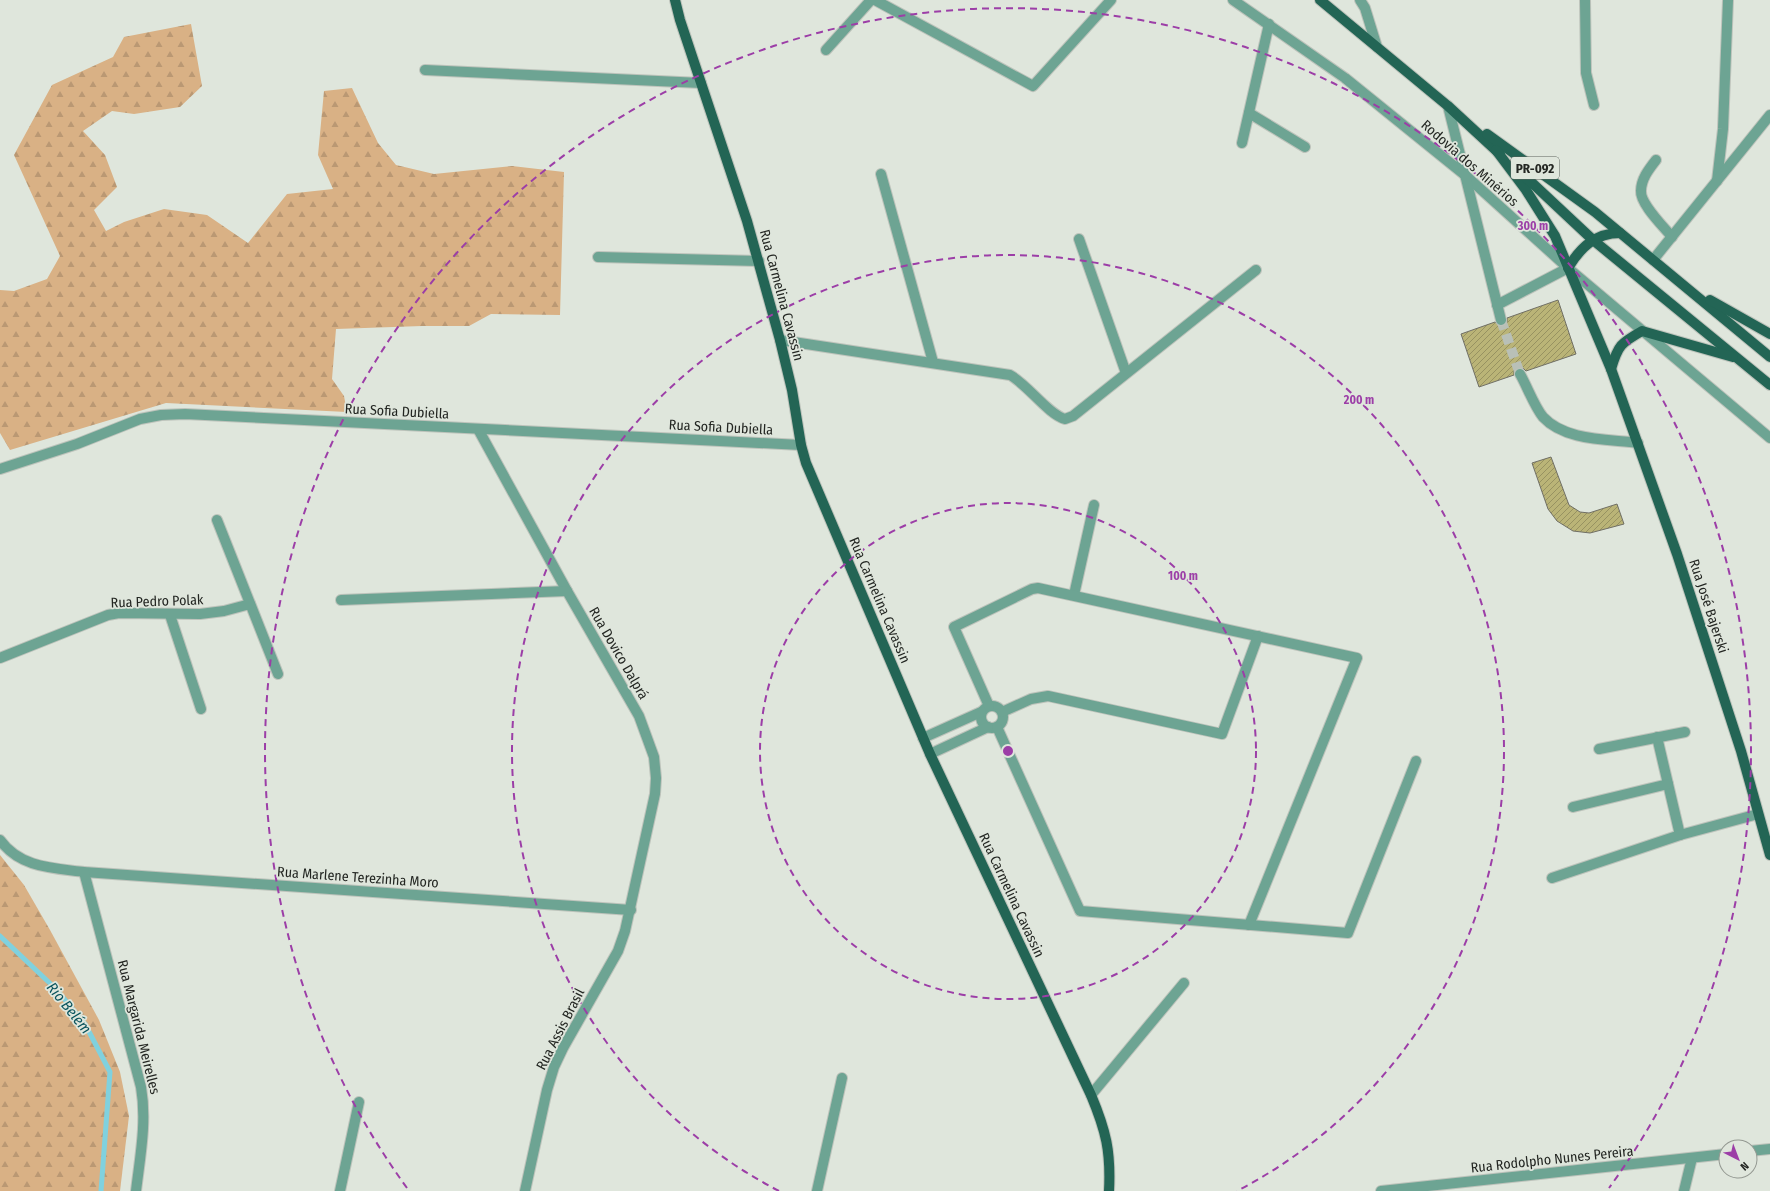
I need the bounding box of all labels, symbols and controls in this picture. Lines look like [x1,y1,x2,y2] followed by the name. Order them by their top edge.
[1418,117,1522,210] street label: Rodovia dos Minérios
[1511,157,1559,179] road number: PR-092
[1517,219,1548,233] text: 300 m
[756,228,807,363] street label: Rua Carmelina Cavassin
[1343,393,1374,407] text: 200 m
[344,400,450,423] street label: Rua Sofia Dubiella
[668,416,774,439] street label: Rua Sofia Dubiella
[845,535,914,666] street label: Rua Carmelina Cavassin
[1685,557,1732,655] street label: Rua José Bajerski
[1168,569,1198,583] text: 100 m
[110,591,204,612] street label: Rua Pedro Polak
[585,604,652,703] street label: Rua Dovico Dalprá
[1001,744,1015,758] centre of rings
[975,830,1048,960] street label: Rua Carmelina Cavassin
[277,863,439,892] street label: Rua Marlene Terezinha Moro
[114,958,163,1096] street label: Rua Margarida Meirelles
[43,979,95,1037] water label: Rio Belém
[533,985,588,1073] street label: Rua Assis Brasil
[1718,1139,1758,1179] north arrow
[1470,1142,1634,1176] street label: Rua Rodolpho Nunes Pereira
[1738,1159,1751,1173] text: N

